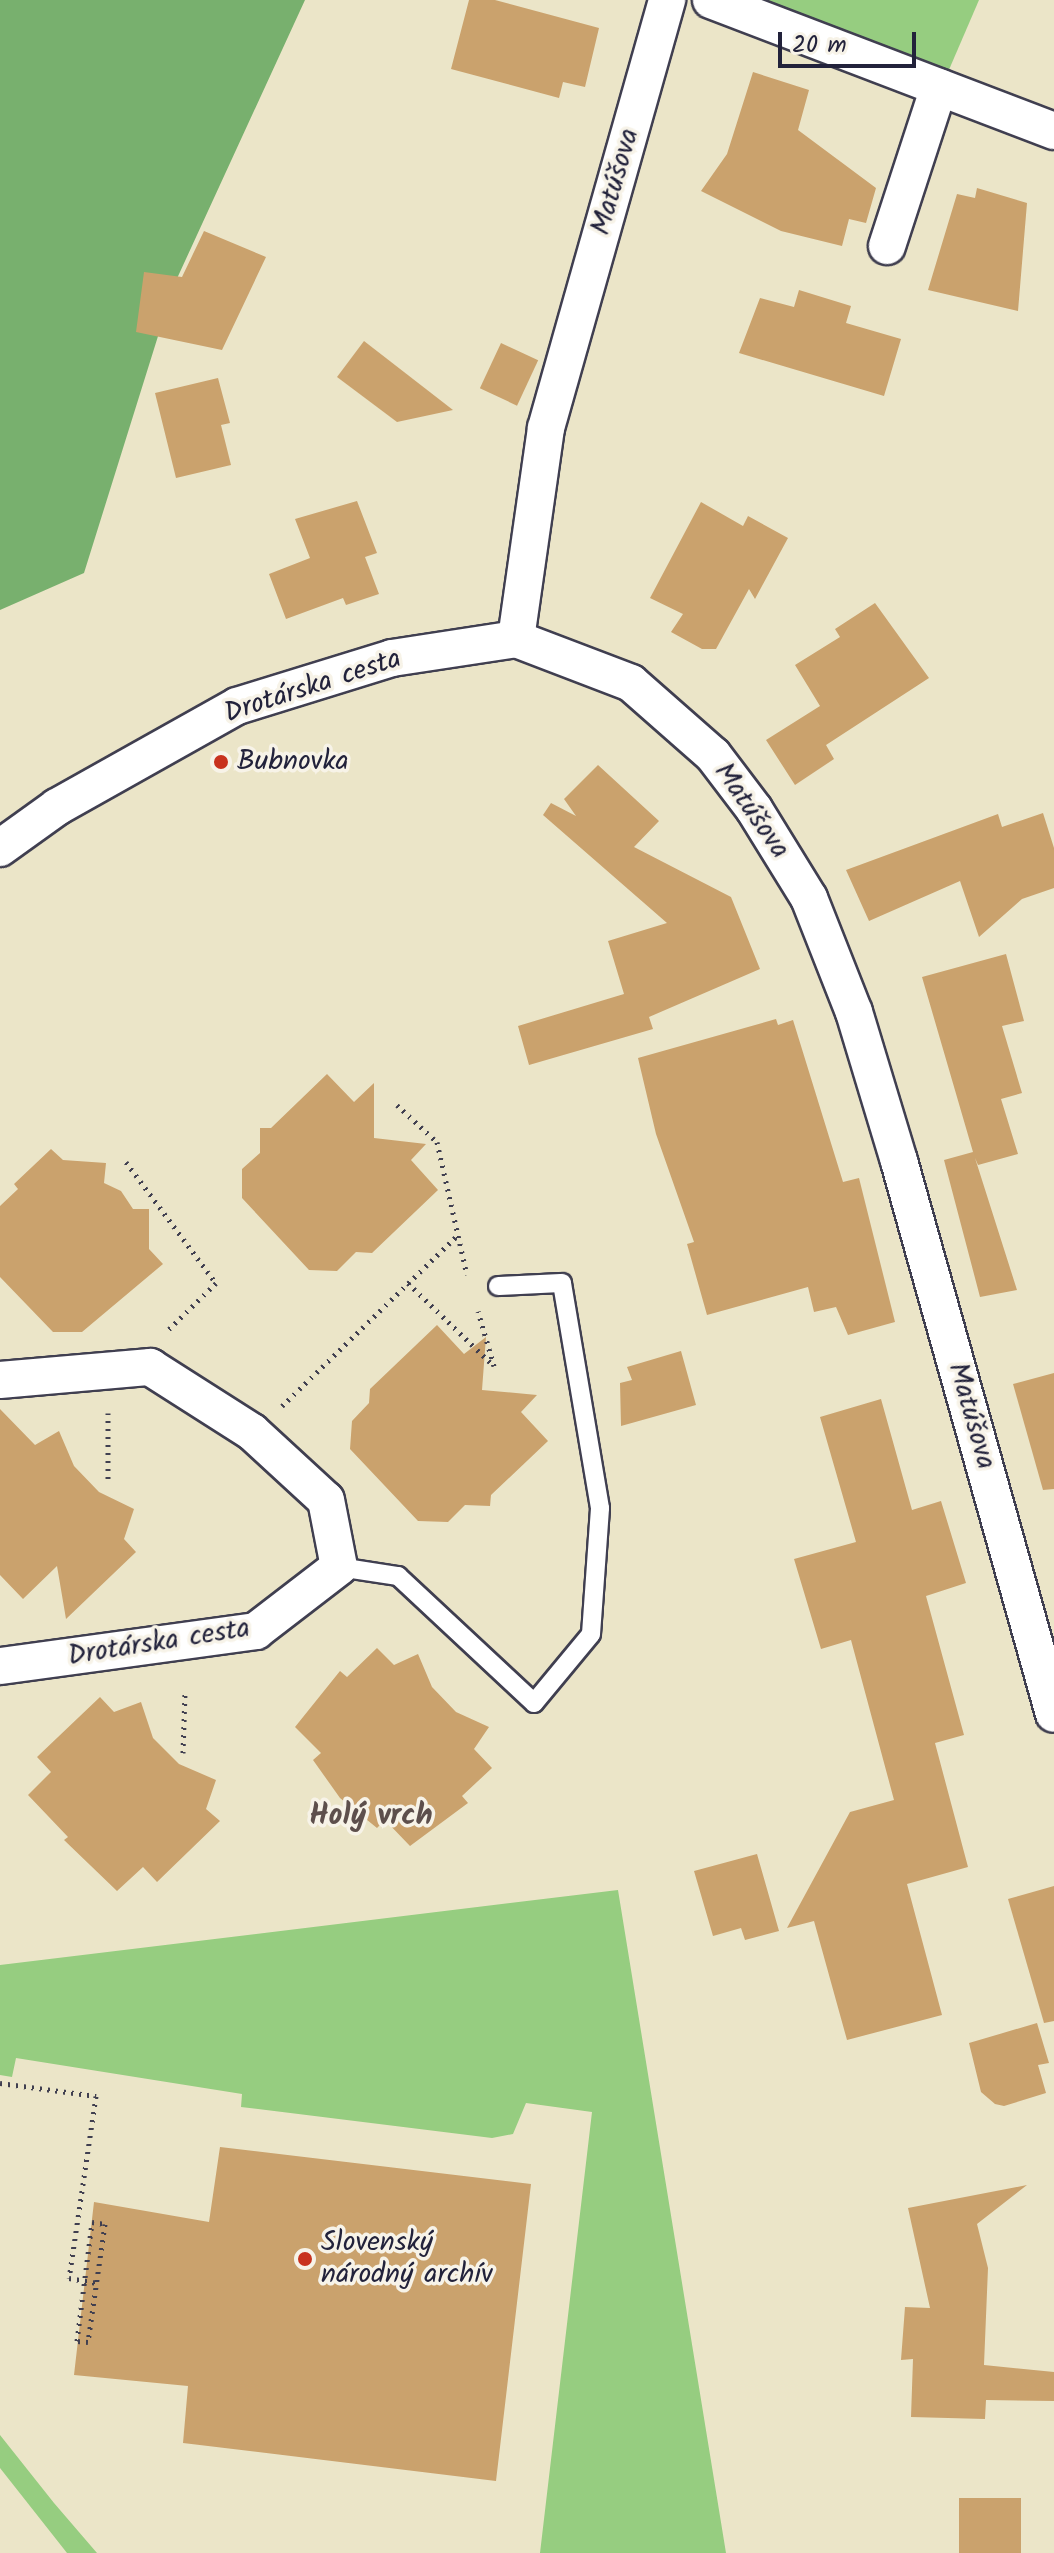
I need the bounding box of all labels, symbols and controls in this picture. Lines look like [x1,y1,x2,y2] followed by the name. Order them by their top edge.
[782,16,920,66] scale bar
[792,26,847,65] text: 20 m
[585,125,647,239] street label: Matúšova
[220,643,406,731] street label: Drotárska cesta
[237,745,349,779] place label: Bubnovka
[212,753,230,771] marker: Bubnovka
[706,757,796,865] street label: Matúšova
[940,1359,1002,1473] street label: Matúšova
[66,1612,252,1674] street label: Drotárska cesta
[309,1798,433,1834] district label: Holý vrch
[321,2226,493,2292] place label: Slovenský národný archív
[296,2250,314,2268] marker: Slovenský národný archív

